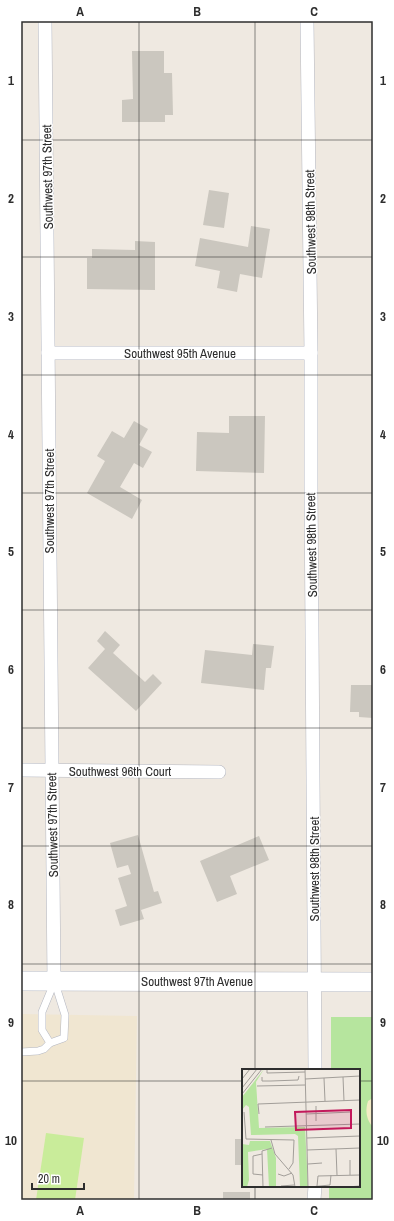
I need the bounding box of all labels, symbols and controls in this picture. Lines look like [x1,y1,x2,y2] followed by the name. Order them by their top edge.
[76,3,84,20] text: A
[193,3,201,20] text: B
[310,3,318,20] text: C
[8,72,14,89] text: 1
[380,72,386,89] text: 1
[38,124,57,230] street label: Southwest 97th Street
[301,169,320,275] street label: Southwest 98th Street
[8,190,14,207] text: 2
[380,190,386,207] text: 2
[8,308,14,325] text: 3
[380,308,386,325] text: 3
[124,345,236,362] street label: Southwest 95th Avenue
[8,426,14,443] text: 4
[380,426,386,443] text: 4
[41,449,58,553] street label: Southwest 97th Street
[302,492,321,598] street label: Southwest 98th Street
[8,543,14,560] text: 5
[380,543,386,560] text: 5
[8,661,14,678] text: 6
[380,661,386,678] text: 6
[69,763,171,780] street label: Southwest 96th Court
[43,772,62,878] street label: Southwest 97th Street
[8,779,14,796] text: 7
[380,779,386,796] text: 7
[306,817,323,921] street label: Southwest 98th Street
[8,896,14,913] text: 8
[380,896,386,913] text: 8
[141,973,253,990] street label: Southwest 97th Avenue
[8,1014,14,1031] text: 9
[380,1014,386,1031] text: 9
[242,1069,360,1187] inset map
[5,1132,17,1149] text: 10
[377,1132,389,1149] text: 10
[32,1165,84,1191] scale bar
[38,1171,60,1187] text: 20 m
[76,1202,84,1219] text: A
[193,1202,201,1219] text: B
[310,1202,318,1219] text: C

